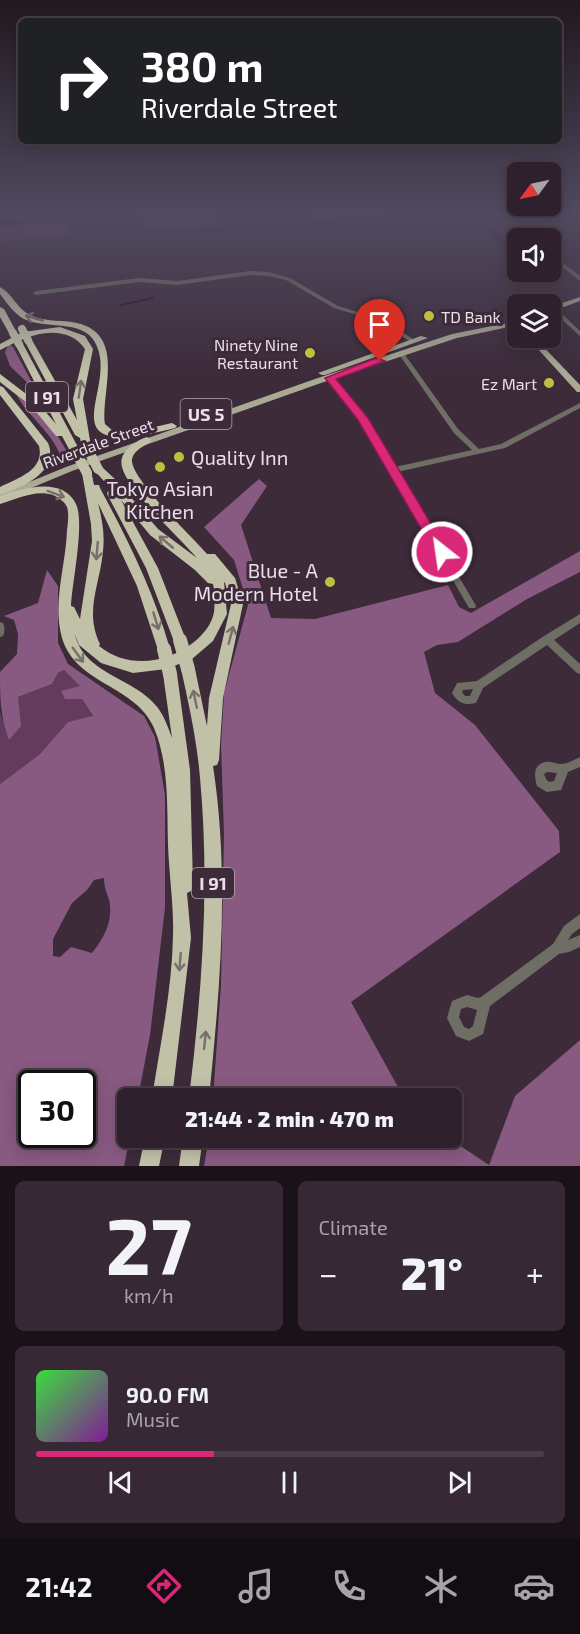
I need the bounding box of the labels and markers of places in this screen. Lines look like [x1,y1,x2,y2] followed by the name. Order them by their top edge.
[354,299,405,361] pin
[441,307,501,326] place label: TD Bank
[422,309,436,323] marker: TD Bank
[214,335,298,372] place label: Ninety Nine Restaurant
[303,346,317,360] marker: Ninety Nine Restaurant
[481,374,537,393] place label: Ez Mart
[542,376,556,390] marker: Ez Mart
[191,445,288,469] place label: Quality Inn
[172,450,186,464] marker: Quality Inn
[153,460,167,474] marker: Tokyo Asian Kitchen
[107,476,213,523] place label: Tokyo Asian Kitchen
[194,558,319,605] place label: Blue - A Modern Hotel
[323,575,337,589] marker: Blue - A Modern Hotel

